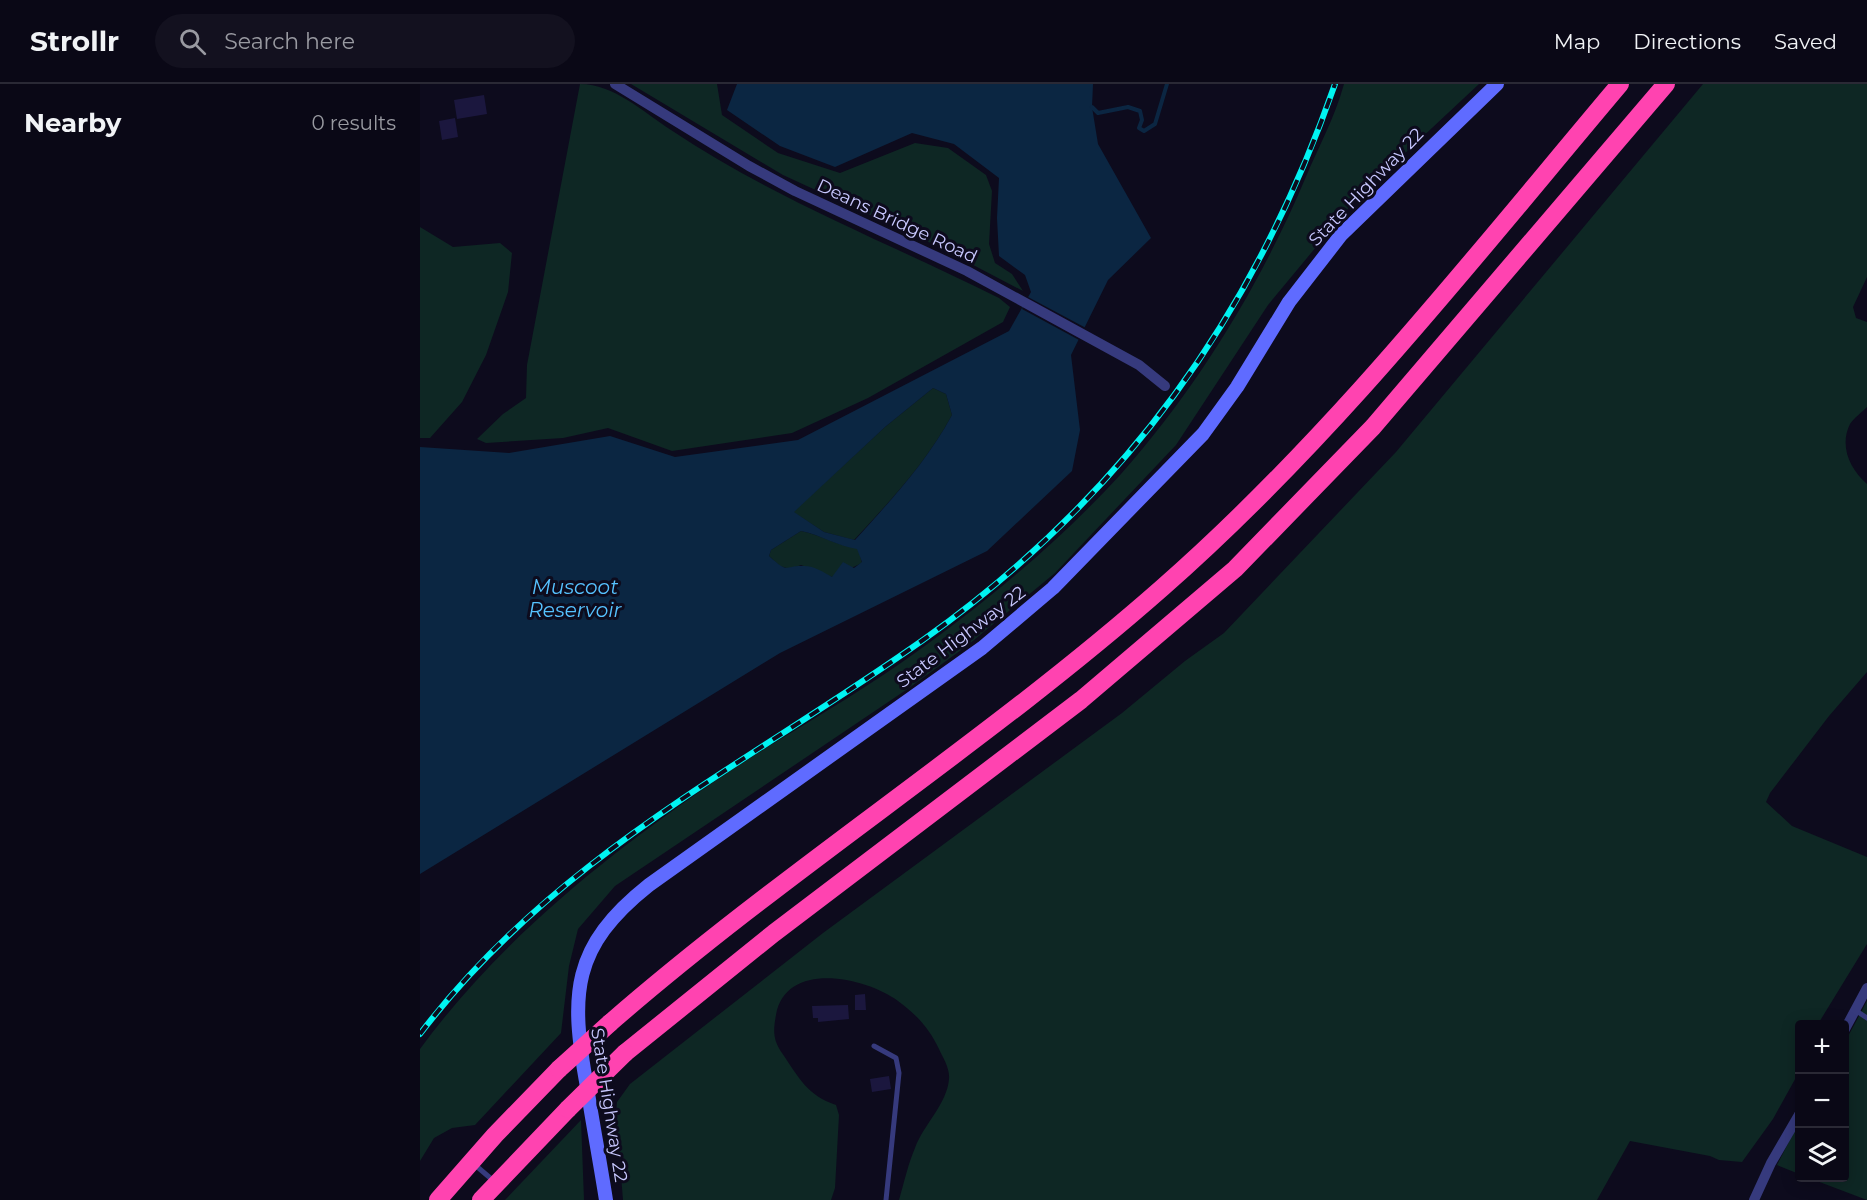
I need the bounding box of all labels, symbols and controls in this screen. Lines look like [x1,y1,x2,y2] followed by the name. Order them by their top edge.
[155,14,575,68] search box
[30,24,119,58] text: Strollr
[176,25,209,58] icon: search
[224,28,355,55] text: Search here
[1554,29,1600,54] text: Map
[1633,29,1741,54] text: Directions
[1774,29,1837,54] text: Saved
[24,107,121,139] text: Nearby
[311,111,396,135] text: 0 results
[1304,123,1428,251] street label: State Highway 22
[813,174,981,268] street label: Deans Bridge Road
[528,575,623,622] water label: Muscoot Reservoir
[892,581,1030,693] street label: State Highway 22
[1795,1020,1849,1182] map controls
[1795,1020,1849,1074] button: +
[586,1026,632,1184] street label: State Highway 22
[1795,1074,1849,1128] button: −
[1795,1128,1849,1182] button: layers

